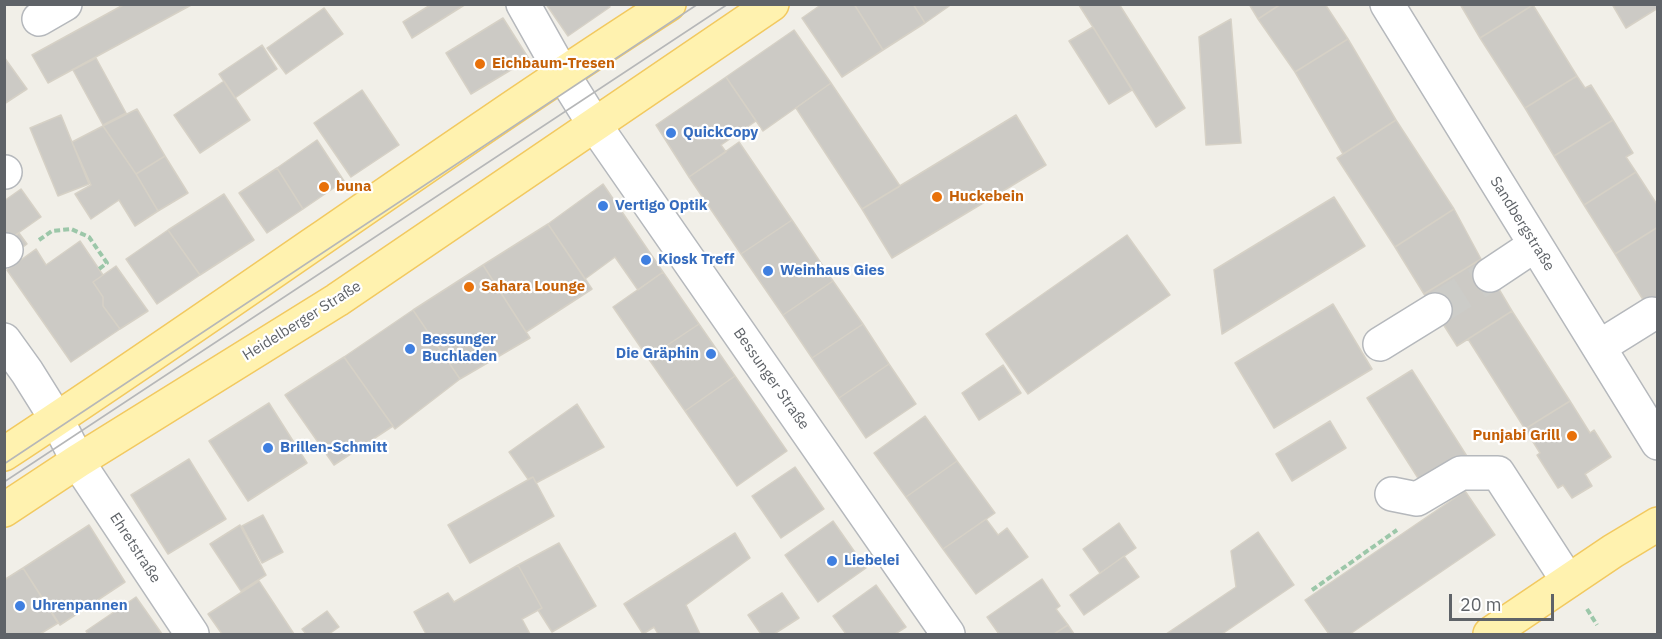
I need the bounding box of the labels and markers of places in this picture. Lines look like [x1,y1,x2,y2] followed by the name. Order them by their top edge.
[492,55,615,73] place label: Eichbaum-Tresen
[473,57,487,71] marker: Eichbaum-Tresen
[683,124,758,142] place label: QuickCopy
[664,126,678,140] marker: QuickCopy
[336,178,372,196] place label: buna
[317,180,331,194] marker: buna
[949,188,1024,206] place label: Huckebein
[930,190,944,204] marker: Huckebein
[615,197,707,215] place label: Vertigo Optik
[596,199,610,213] marker: Vertigo Optik
[658,251,734,269] place label: Kiosk Treff
[639,253,653,267] marker: Kiosk Treff
[780,262,884,280] place label: Weinhaus Gies
[761,264,775,278] marker: Weinhaus Gies
[481,278,585,296] place label: Sahara Lounge
[462,280,476,294] marker: Sahara Lounge
[422,331,497,366] place label: Bessunger Buchladen
[403,342,417,356] marker: Bessunger Buchladen
[616,345,699,363] place label: Die Gräphin
[704,347,718,361] marker: Die Gräphin
[1472,427,1560,445] place label: Punjabi Grill
[1565,429,1579,443] marker: Punjabi Grill
[280,439,388,457] place label: Brillen-Schmitt
[261,441,275,455] marker: Brillen-Schmitt
[844,552,899,570] place label: Liebelei
[825,554,839,568] marker: Liebelei
[32,597,128,615] place label: Uhrenpannen
[13,599,27,613] marker: Uhrenpannen

